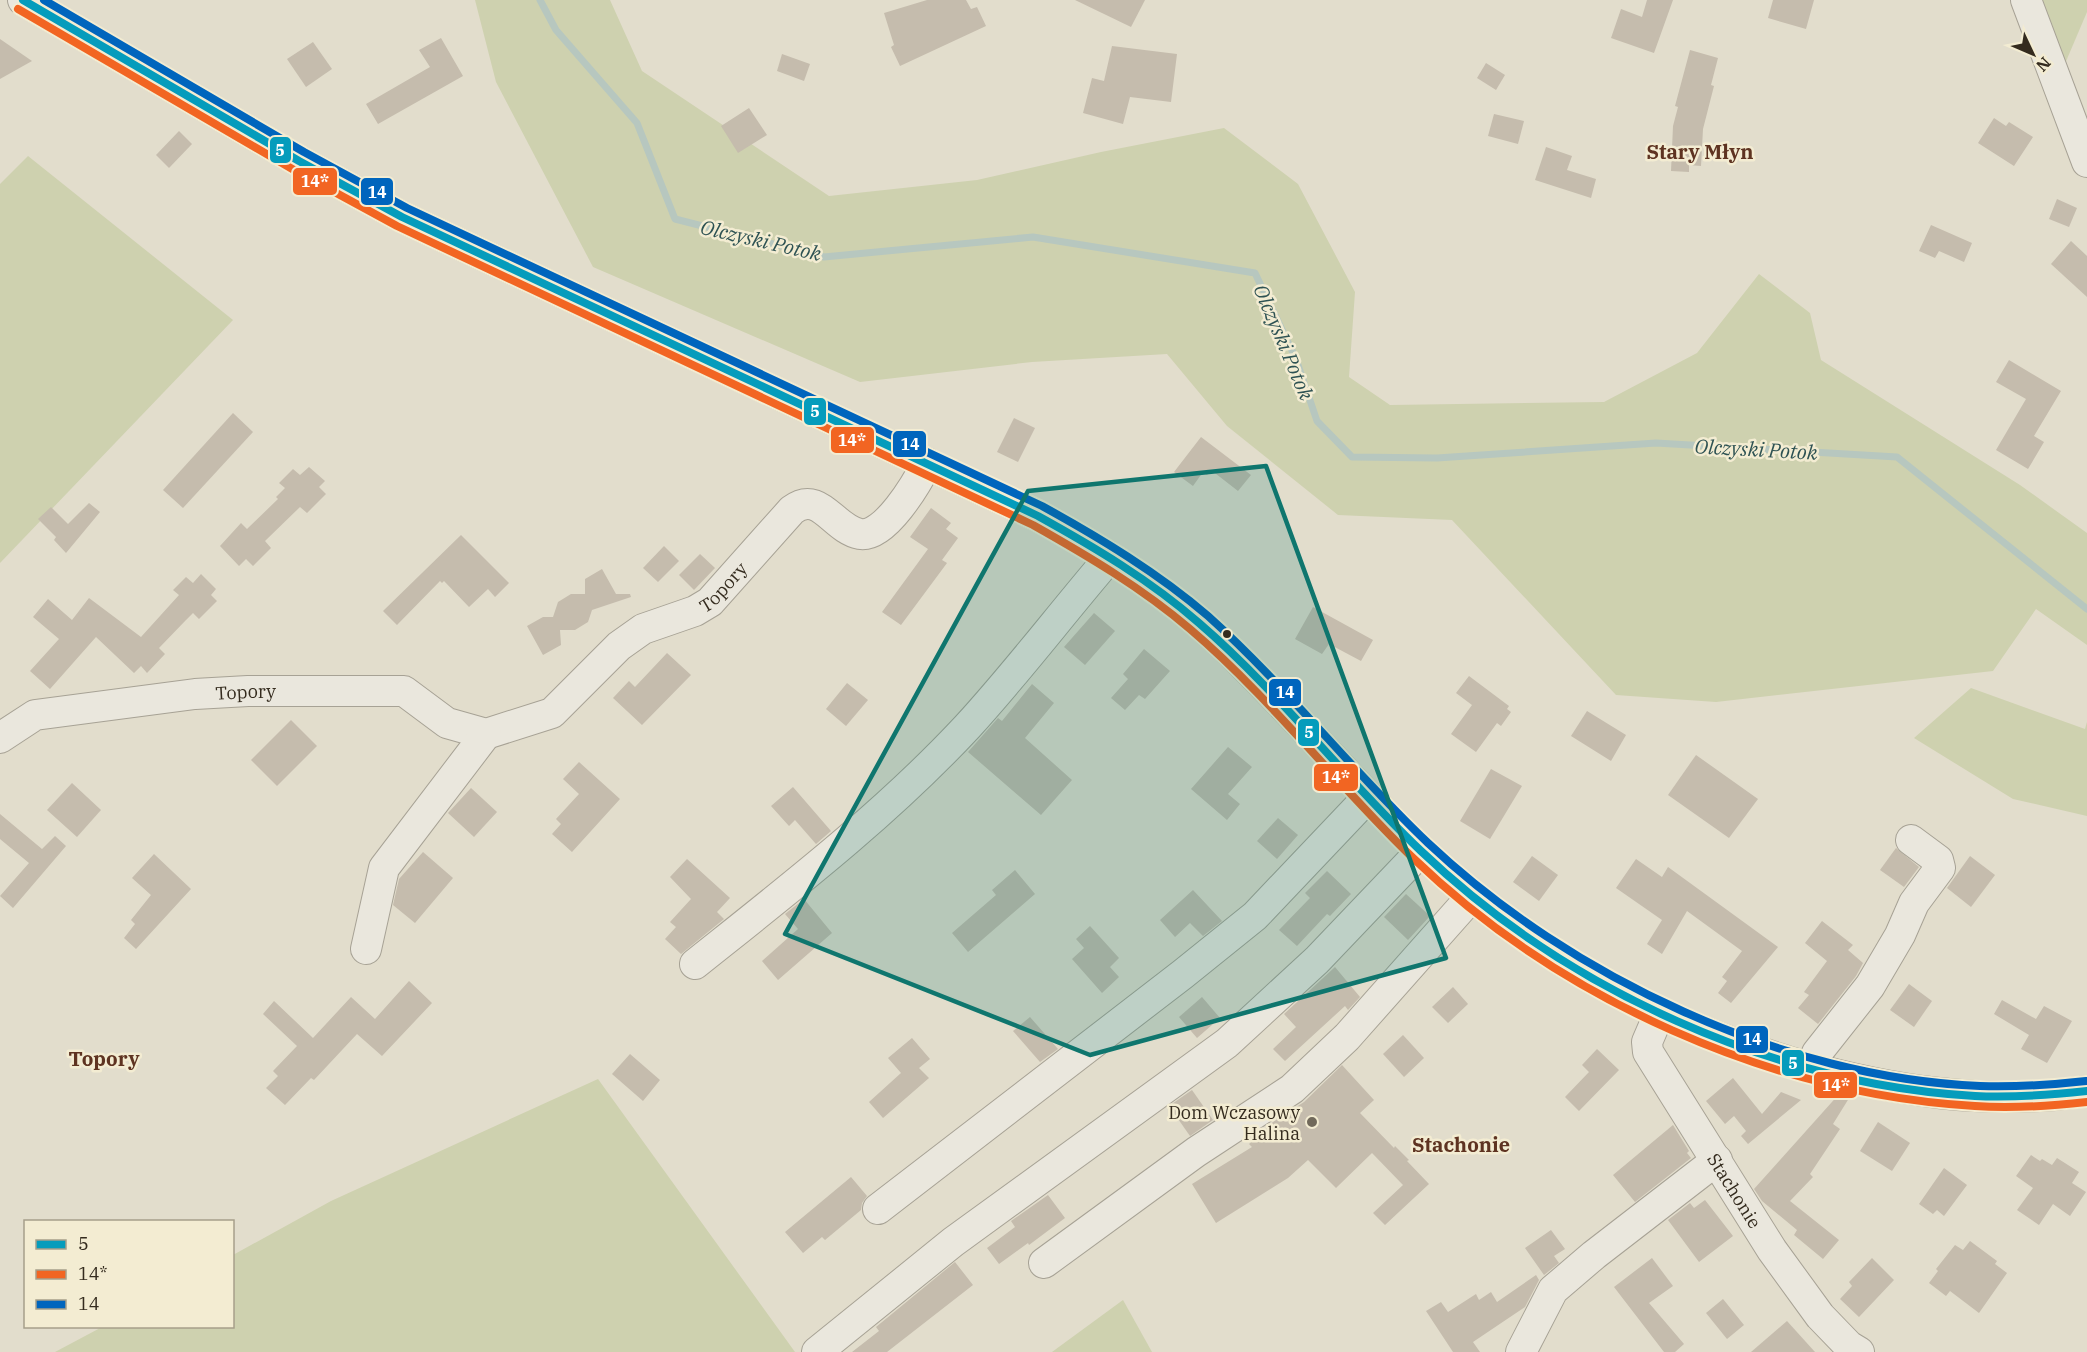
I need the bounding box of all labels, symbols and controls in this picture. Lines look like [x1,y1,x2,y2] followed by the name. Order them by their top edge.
[2003,24,2063,84] north arrow
[2032,53,2055,76] text: N
[269,136,292,164] line badge: 5
[1646,138,1754,165] district label: Stary Młyn
[275,140,285,160] text: 5
[292,167,338,196] line badge: 14*
[301,171,329,191] text: 14*
[360,177,394,206] line badge: 14
[367,182,387,202] text: 14
[698,213,824,267] water label: Olczyski Potok
[1248,280,1321,404] water label: Olczyski Potok
[803,397,827,426] line badge: 5
[810,401,820,421] text: 5
[830,426,875,454] line badge: 14*
[838,430,866,450] text: 14*
[892,430,927,458] line badge: 14
[1694,432,1819,466] water label: Olczyski Potok
[900,434,920,454] text: 14
[695,557,752,617] street label: Topory
[1221,628,1233,640] unlabelled marker
[1268,678,1302,707] line badge: 14
[215,680,276,704] street label: Topory
[1275,682,1295,702] text: 14
[1297,718,1320,747] line badge: 5
[1304,722,1314,742] text: 5
[1313,763,1359,792] line badge: 14*
[1322,767,1350,787] text: 14*
[1735,1025,1769,1054] line badge: 14
[1742,1029,1762,1049] text: 14
[68,1045,140,1072] district label: Topory
[1781,1049,1805,1077] line badge: 5
[1788,1053,1798,1073] text: 5
[1813,1071,1858,1099] line badge: 14*
[1822,1075,1850,1095] text: 14*
[1168,1101,1300,1145] place label: Dom Wczasowy Halina
[1305,1115,1319,1129] marker: Dom Wczasowy Halina
[1412,1131,1510,1158] district label: Stachonie
[1703,1149,1767,1232] street label: Stachonie
[24,1220,234,1328] legend
[78,1232,89,1255] text: 5
[78,1262,108,1285] text: 14*
[78,1292,100,1315] text: 14

